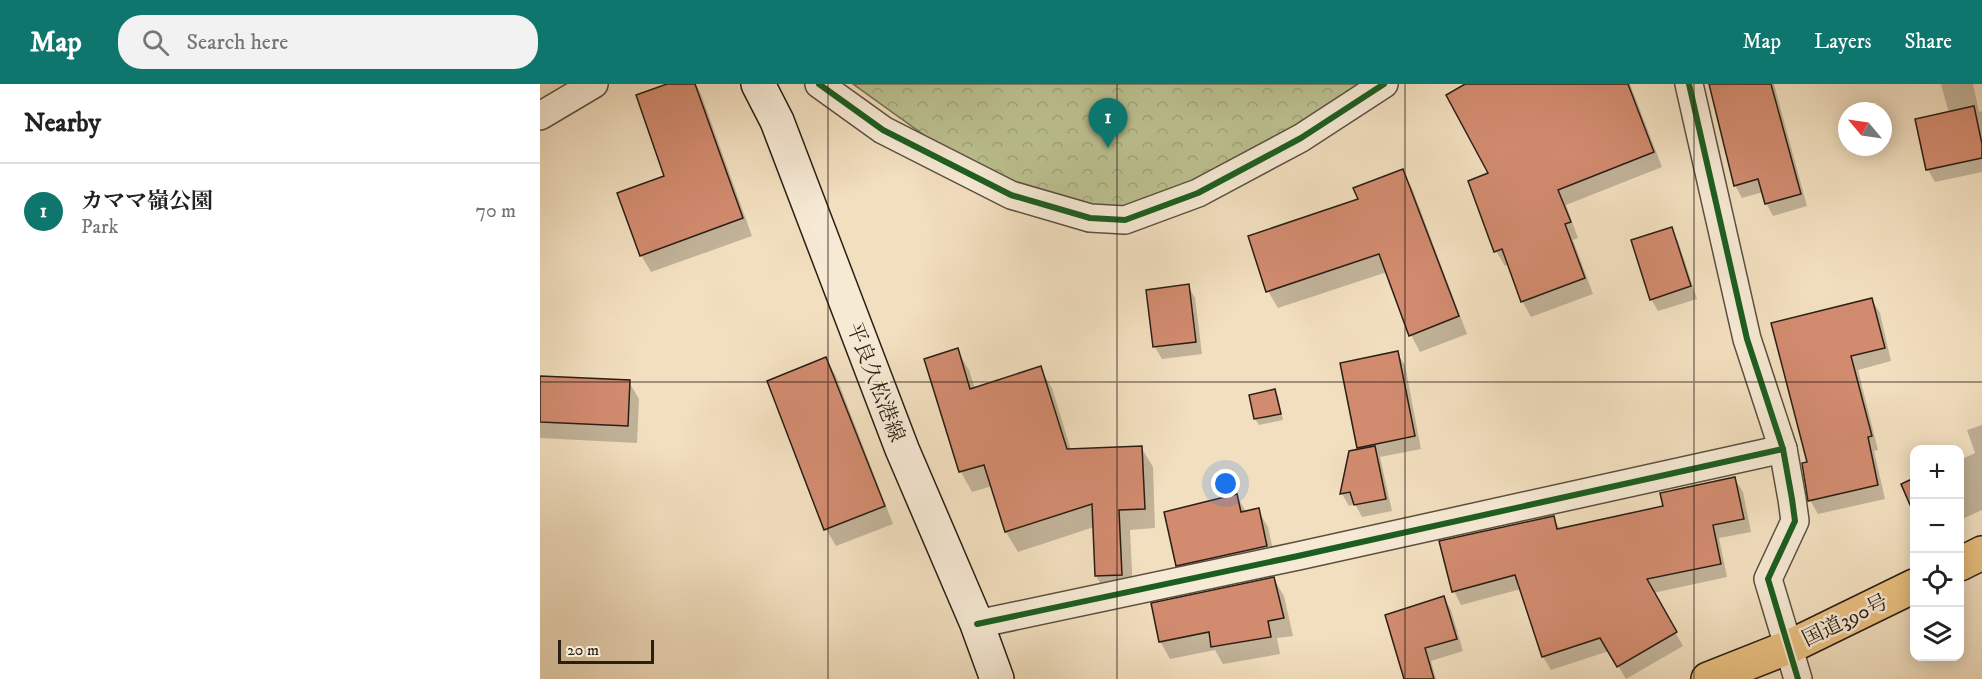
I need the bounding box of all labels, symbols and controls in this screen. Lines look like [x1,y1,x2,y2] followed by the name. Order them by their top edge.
[118,15,538,69] search box
[30,25,82,60] text: Map
[139,26,172,59] icon: search
[187,29,288,56] text: Search here
[1742,29,1781,55] text: Map
[1814,29,1872,55] text: Layers
[1905,29,1952,55] text: Share
[1088,98,1128,148] pin: 1
[1838,102,1892,156] north arrow
[24,107,101,140] text: Nearby
[81,188,213,215] text: カママ嶺公園
[40,199,47,224] text: 1
[475,199,516,224] text: 70 m
[81,215,118,240] text: Park
[840,319,910,446] street label: 平良久松港線
[1910,445,1964,661] map controls
[1910,445,1964,499] button: +
[1211,469,1240,498] your location
[1910,499,1964,553] button: −
[1910,553,1964,607] button: locate
[1798,589,1893,653] street label: 国道390号
[1910,607,1964,661] button: layers
[558,637,654,664] scale bar
[567,640,599,660] text: 20 m

